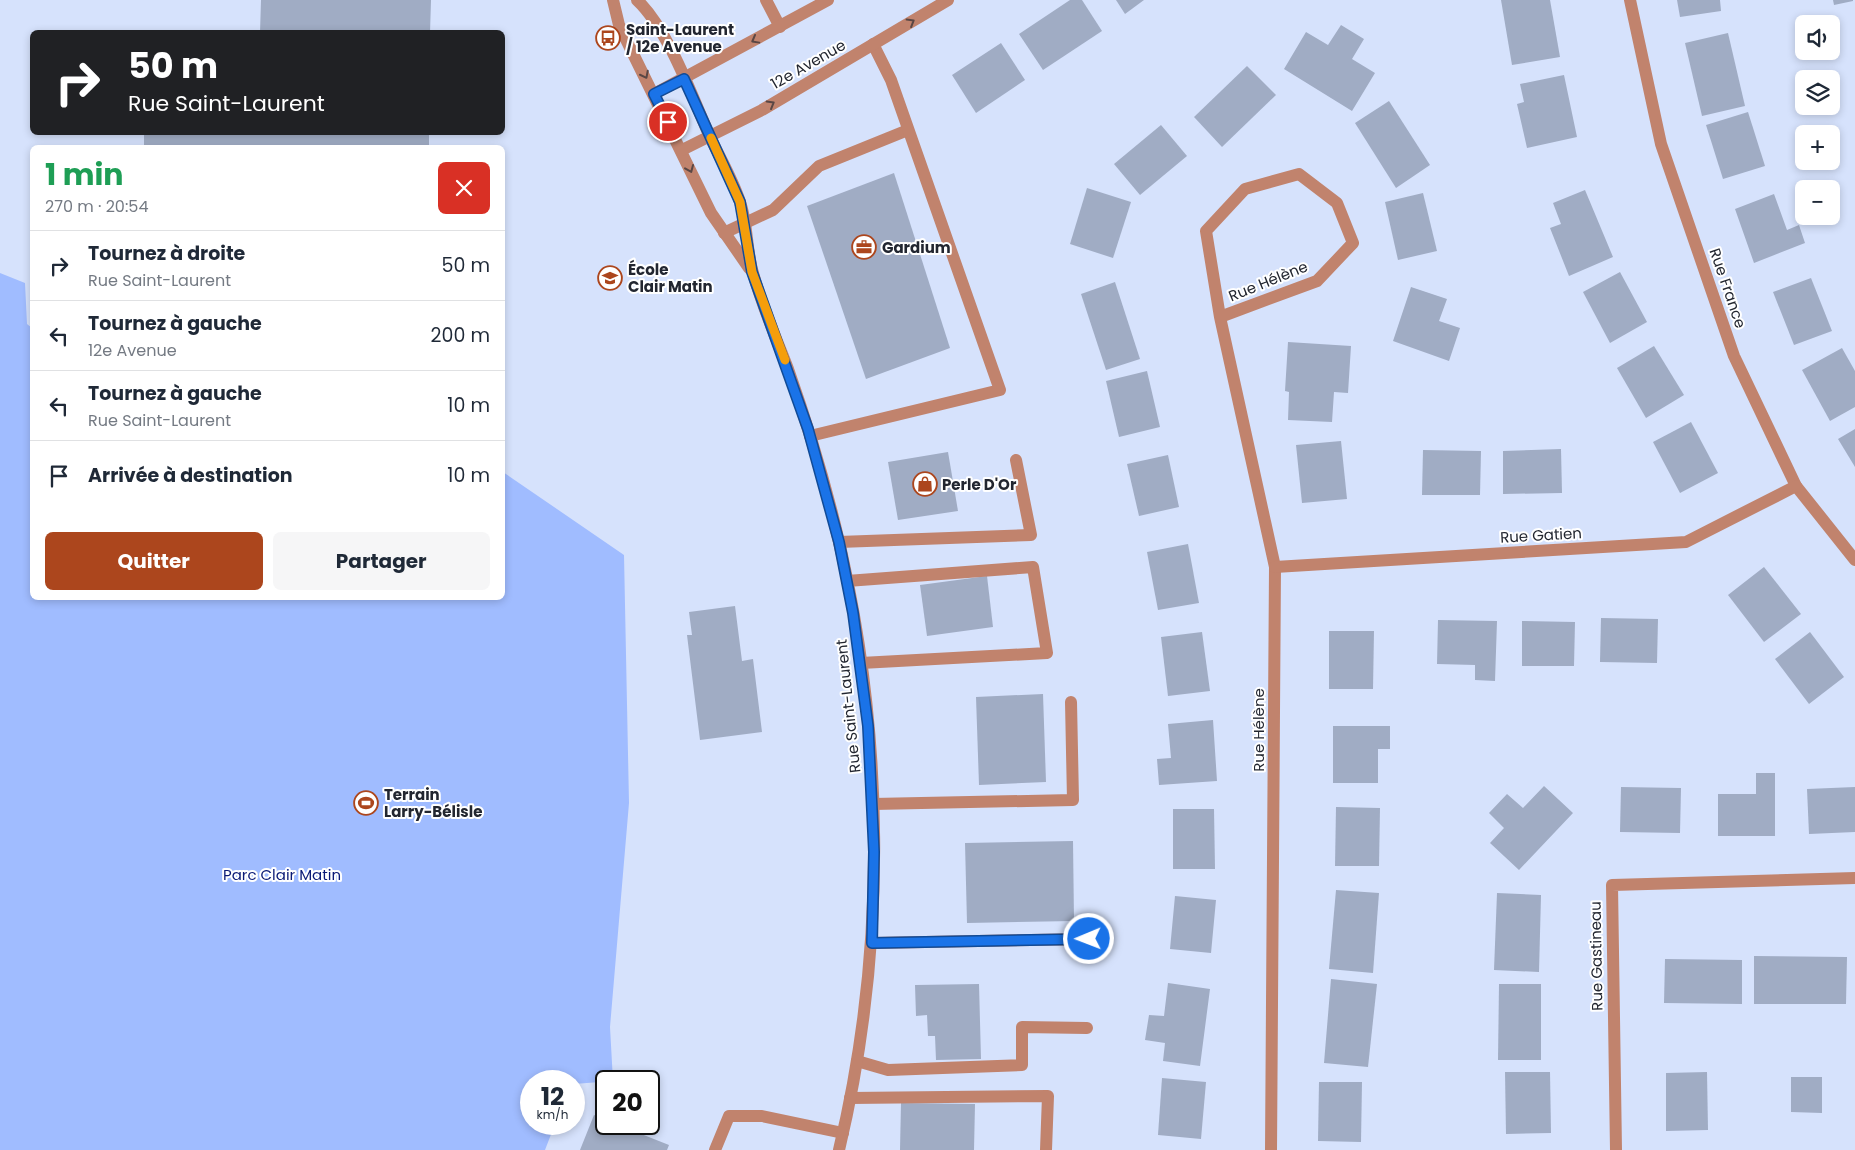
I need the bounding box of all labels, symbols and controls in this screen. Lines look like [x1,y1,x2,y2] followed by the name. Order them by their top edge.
[1795,15,1840,225] map controls
[1795,15,1840,60] button: sound
[626,19,734,57] place label: Saint-Laurent / 12e Avenue
[905,19,914,29] one-way arrow
[595,25,621,51] bus stop icon: Saint-Laurent / 12e Avenue
[751,34,760,44] one-way arrow
[767,34,849,94] street label: 12e Avenue
[128,41,218,90] text: 50 m
[45,50,110,115] icon: right
[639,70,649,79] one-way arrow
[1795,70,1840,115] button: layers
[128,88,325,119] text: Rue Saint-Laurent
[647,101,689,143] pin
[765,101,774,111] one-way arrow
[654,108,682,136] icon: arrive
[1795,125,1840,170] button: +
[45,153,123,196] text: 1 min
[438,162,490,214] button: close
[684,164,695,173] one-way arrow
[1795,180,1840,225] button: −
[45,195,148,218] text: 270 m · 20:54
[851,234,877,260] office icon: Gardium
[882,237,951,258] place label: Gardium
[88,240,245,267] text: Tournez à droite
[1705,245,1751,331] street label: Rue France
[45,252,73,280] icon: right
[441,252,490,279] text: 50 m
[1225,256,1311,306] street label: Rue Hélène
[628,259,713,297] place label: École Clair Matin
[597,265,623,291] school or university icon: École Clair Matin
[88,269,231,292] text: Rue Saint-Laurent
[88,310,262,337] text: Tournez à gauche
[45,322,73,350] icon: left
[431,322,490,349] text: 200 m
[88,339,177,362] text: 12e Avenue
[88,380,262,407] text: Tournez à gauche
[45,392,73,420] icon: left
[447,392,490,419] text: 10 m
[88,409,231,432] text: Rue Saint-Laurent
[45,462,73,490] icon: arrive
[88,462,293,489] text: Arrivée à destination
[447,462,490,489] text: 10 m
[912,471,938,497] shop icon: Perle D'Or
[942,474,1017,495] place label: Perle D'Or
[1500,522,1582,548] street label: Rue Gatien
[45,532,263,590] button: Quitter
[273,532,490,590] button: Partager
[831,638,865,774] street label: Rue Saint-Laurent
[1248,688,1269,772] street label: Rue Hélène
[384,784,482,822] place label: Terrain Larry-Bélisle
[353,790,379,816] sports icon: Terrain Larry-Bélisle
[223,864,341,885] park label: Parc Clair Matin
[1585,901,1607,1011] street label: Rue Gastineau
[1062,912,1114,964] position arrow
[595,1070,660,1135] speed limit sign: 20
[541,1079,564,1114] text: 12
[537,1106,568,1123] text: km/h

